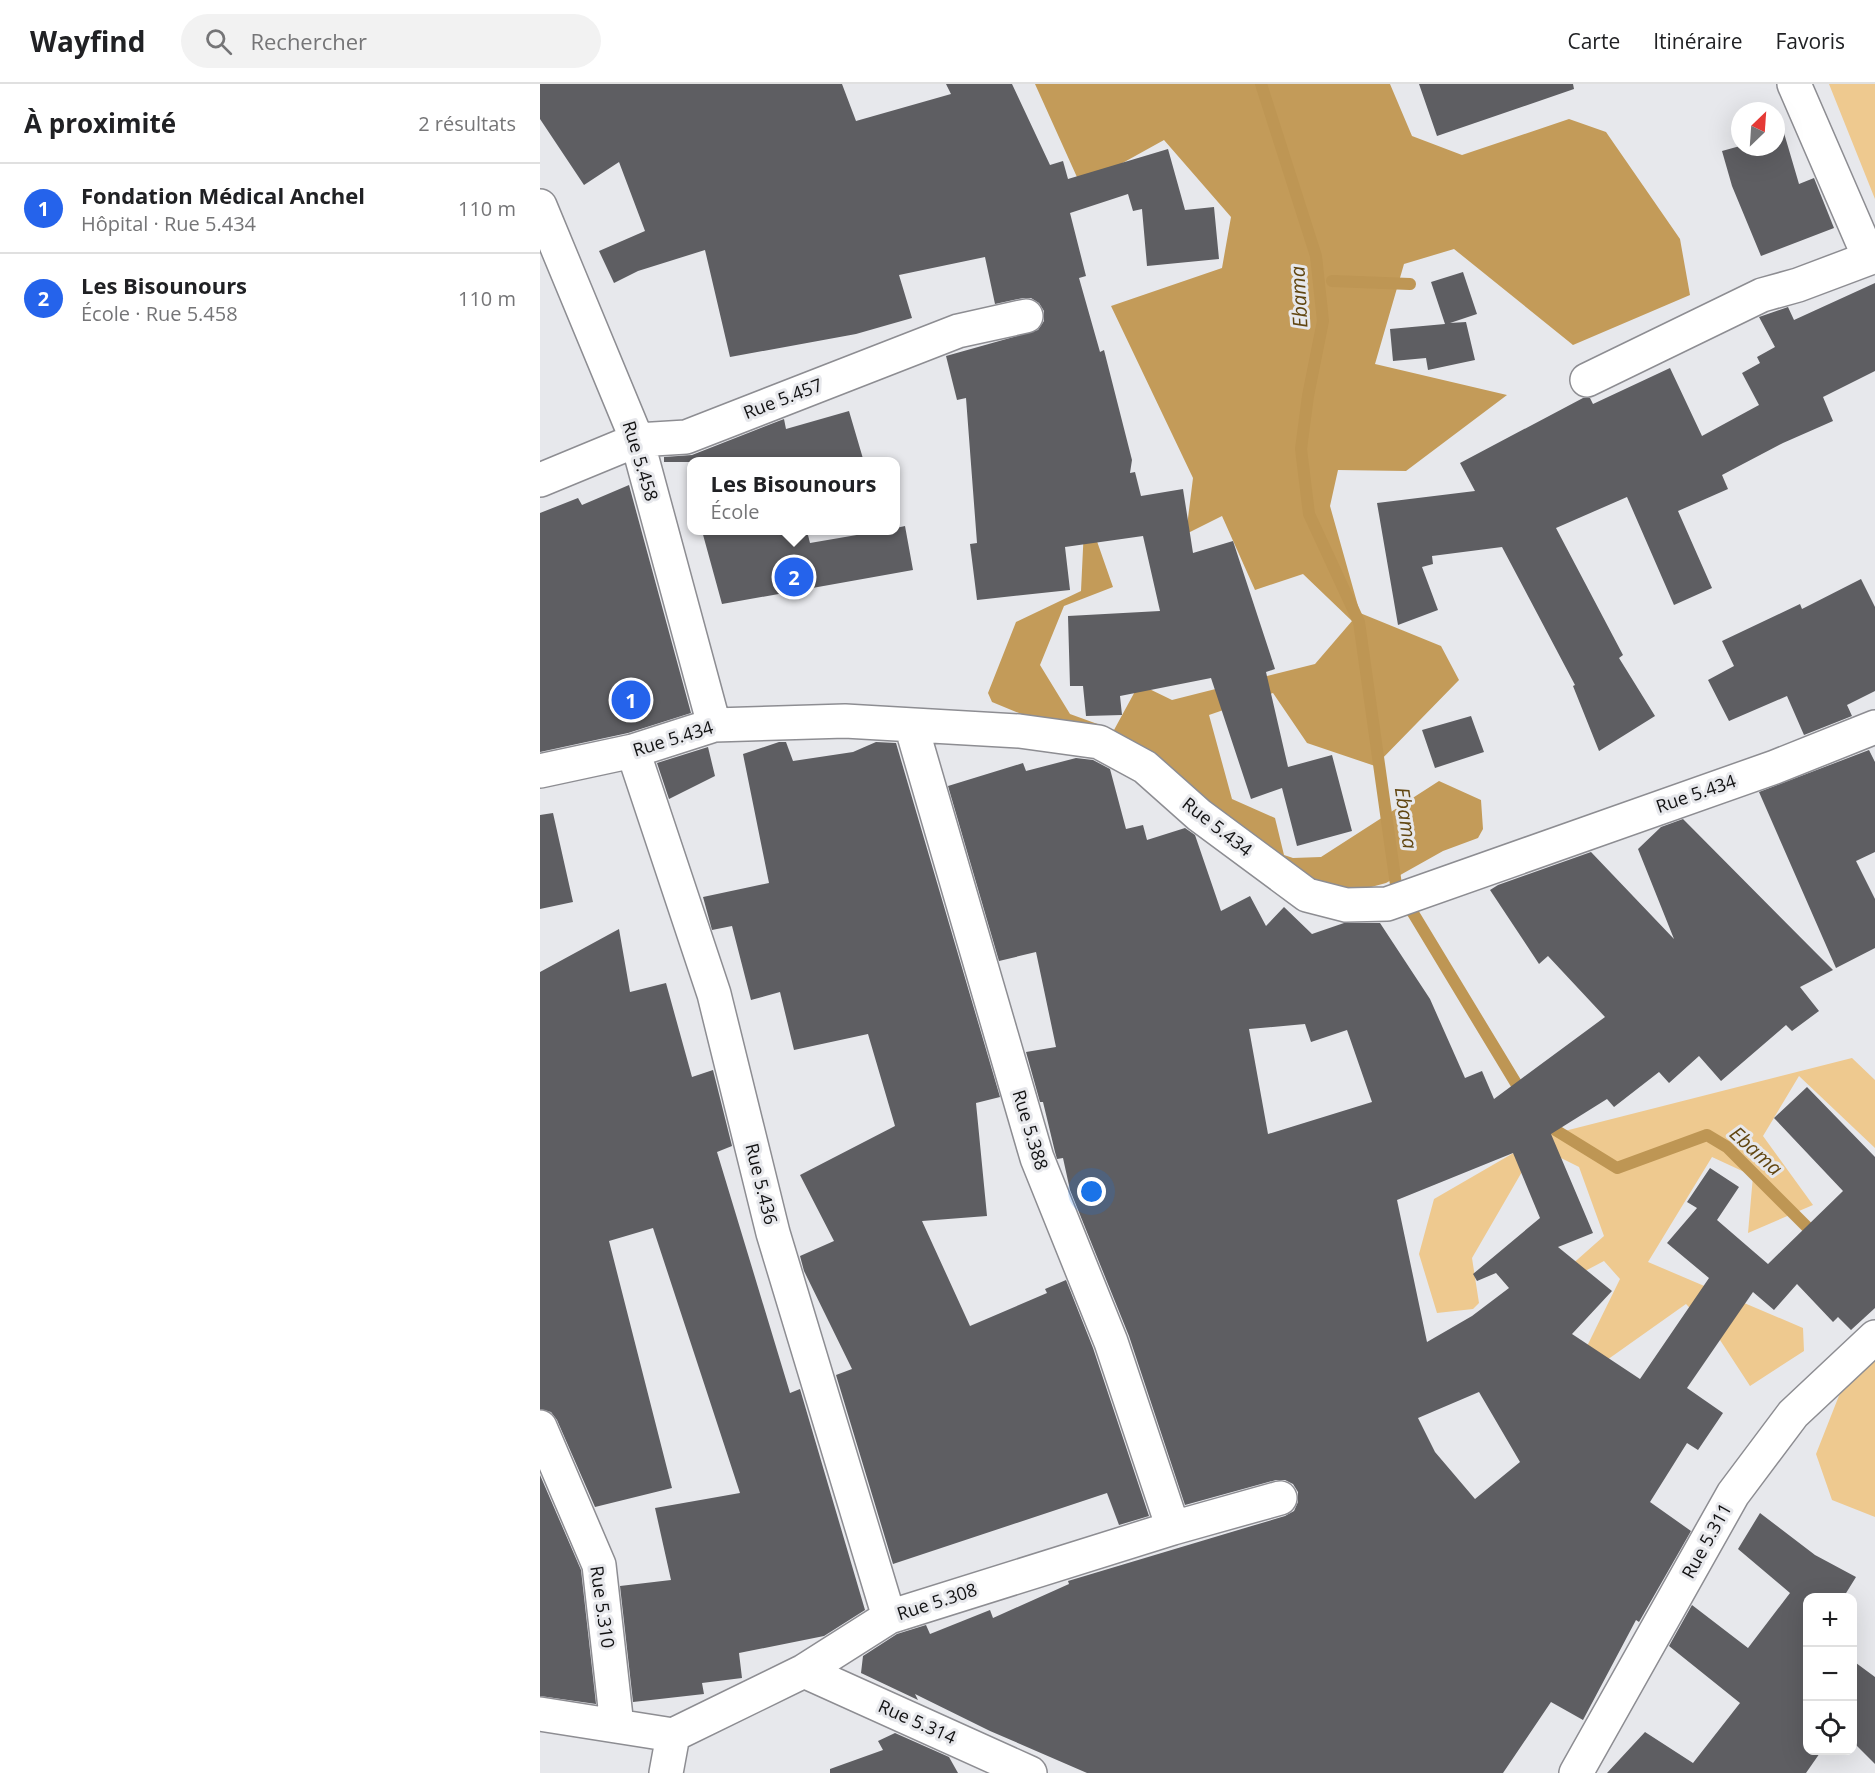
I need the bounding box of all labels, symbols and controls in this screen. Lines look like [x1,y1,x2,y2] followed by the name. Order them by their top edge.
[181,14,601,68] search box
[30,22,145,60] text: Wayfind
[202,25,235,58] icon: search
[250,26,367,56] text: Rechercher
[1567,27,1620,55] text: Carte
[1653,27,1742,55] text: Itinéraire
[1775,27,1845,55] text: Favoris
[1731,102,1785,156] north arrow
[24,105,176,141] text: À proximité
[418,110,516,137] text: 2 résultats
[81,180,365,210] text: Fondation Médical Anchel
[38,195,49,222] text: 1
[458,195,516,222] text: 110 m
[81,210,256,237] text: Hôpital · Rue 5.434
[1283,265,1314,329] water label: Ebama
[81,270,247,300] text: Les Bisounours
[38,285,49,312] text: 2
[458,285,516,312] text: 110 m
[81,300,238,327] text: École · Rue 5.458
[740,372,826,424] street label: Rue 5.457
[617,418,665,504] street label: Rue 5.458
[687,457,900,535] popup
[710,468,877,498] text: Les Bisounours
[710,498,759,525] text: École
[774,554,814,600] pin: 2
[612,678,650,722] pin: 1
[630,714,716,762] street label: Rue 5.434
[1653,768,1739,818] street label: Rue 5.434
[1389,785,1424,850] water label: Ebama
[1178,791,1258,861] street label: Rue 5.434
[1007,1087,1055,1173] street label: Rue 5.388
[1724,1120,1788,1181] water label: Ebama
[740,1141,784,1227] street label: Rue 5.436
[1077,1177,1106,1206] your location
[1676,1498,1737,1583] street label: Rue 5.311
[585,1564,621,1650] street label: Rue 5.310
[894,1577,980,1625] street label: Rue 5.308
[1803,1593,1857,1755] map controls
[1803,1593,1857,1647] button: +
[1803,1647,1857,1701] button: −
[875,1693,960,1749] street label: Rue 5.314
[1803,1701,1857,1755] button: locate

